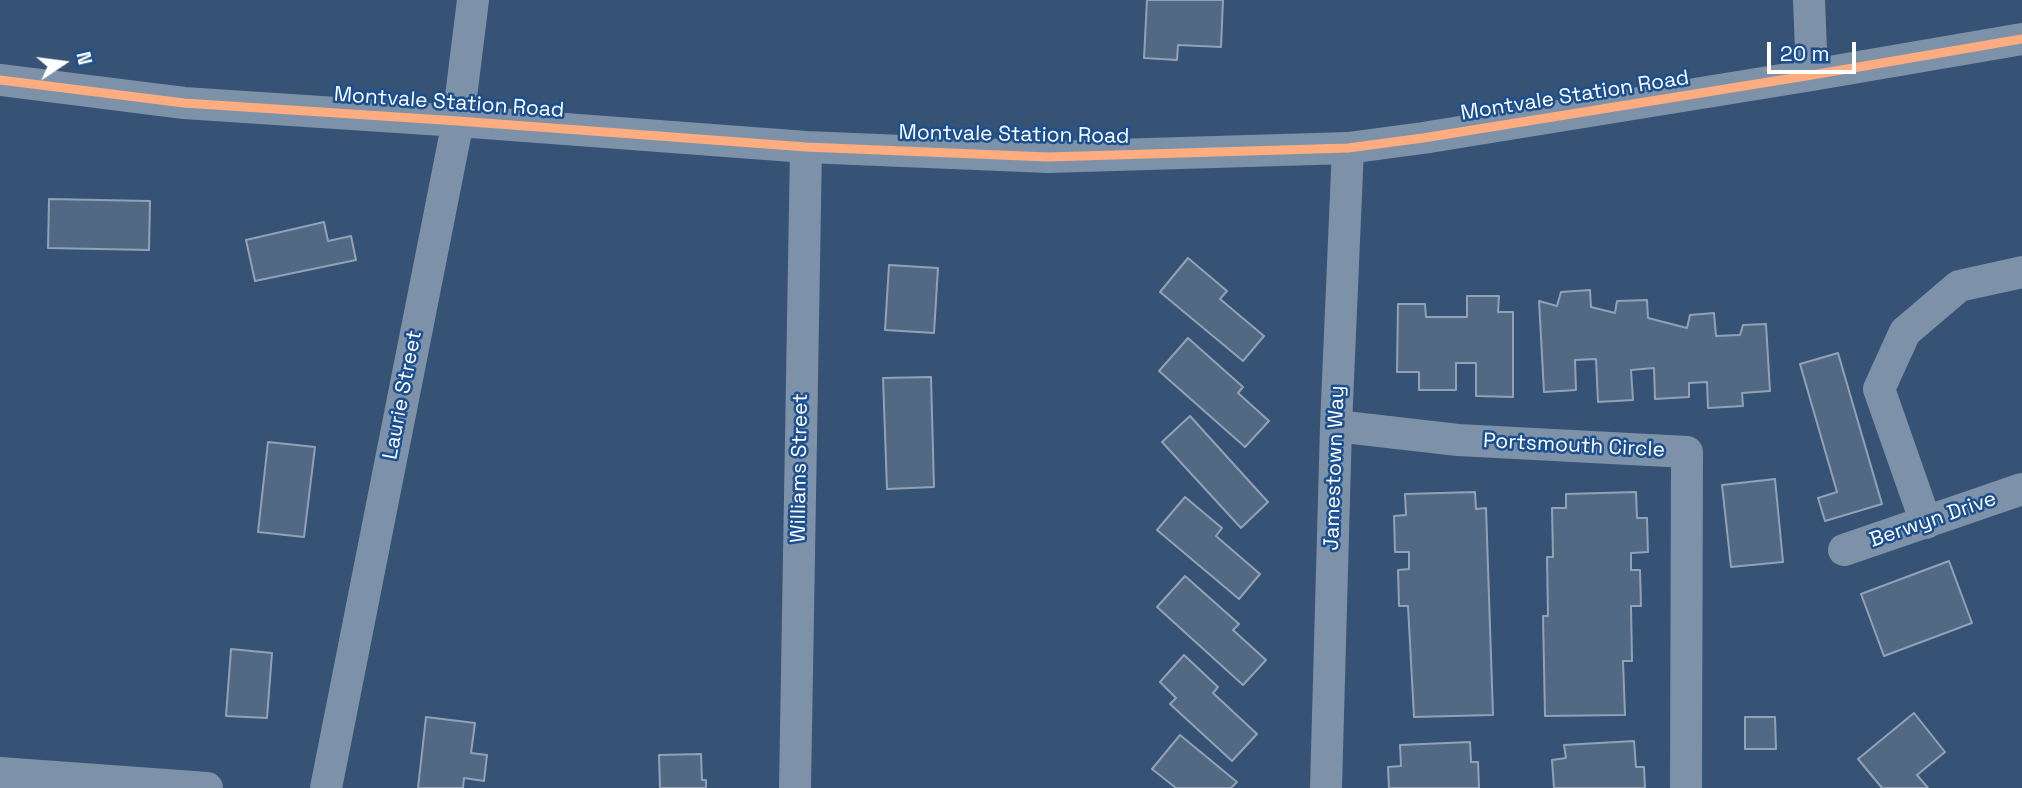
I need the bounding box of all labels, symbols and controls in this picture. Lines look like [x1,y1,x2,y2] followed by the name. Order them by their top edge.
[28,28,98,98] north arrow
[1770,28,1859,72] scale bar
[1780,40,1830,67] text: 20 m
[70,49,98,67] text: N
[1459,65,1691,127] street label: Montvale Station Road
[333,82,565,124] street label: Montvale Station Road
[898,120,1130,150] street label: Montvale Station Road
[378,328,428,462] street label: Laurie Street
[1320,385,1350,551] street label: Jamestown Way
[786,393,814,543] street label: Williams Street
[1482,429,1666,463] street label: Portsmouth Circle
[1866,487,2000,553] street label: Berwyn Drive

